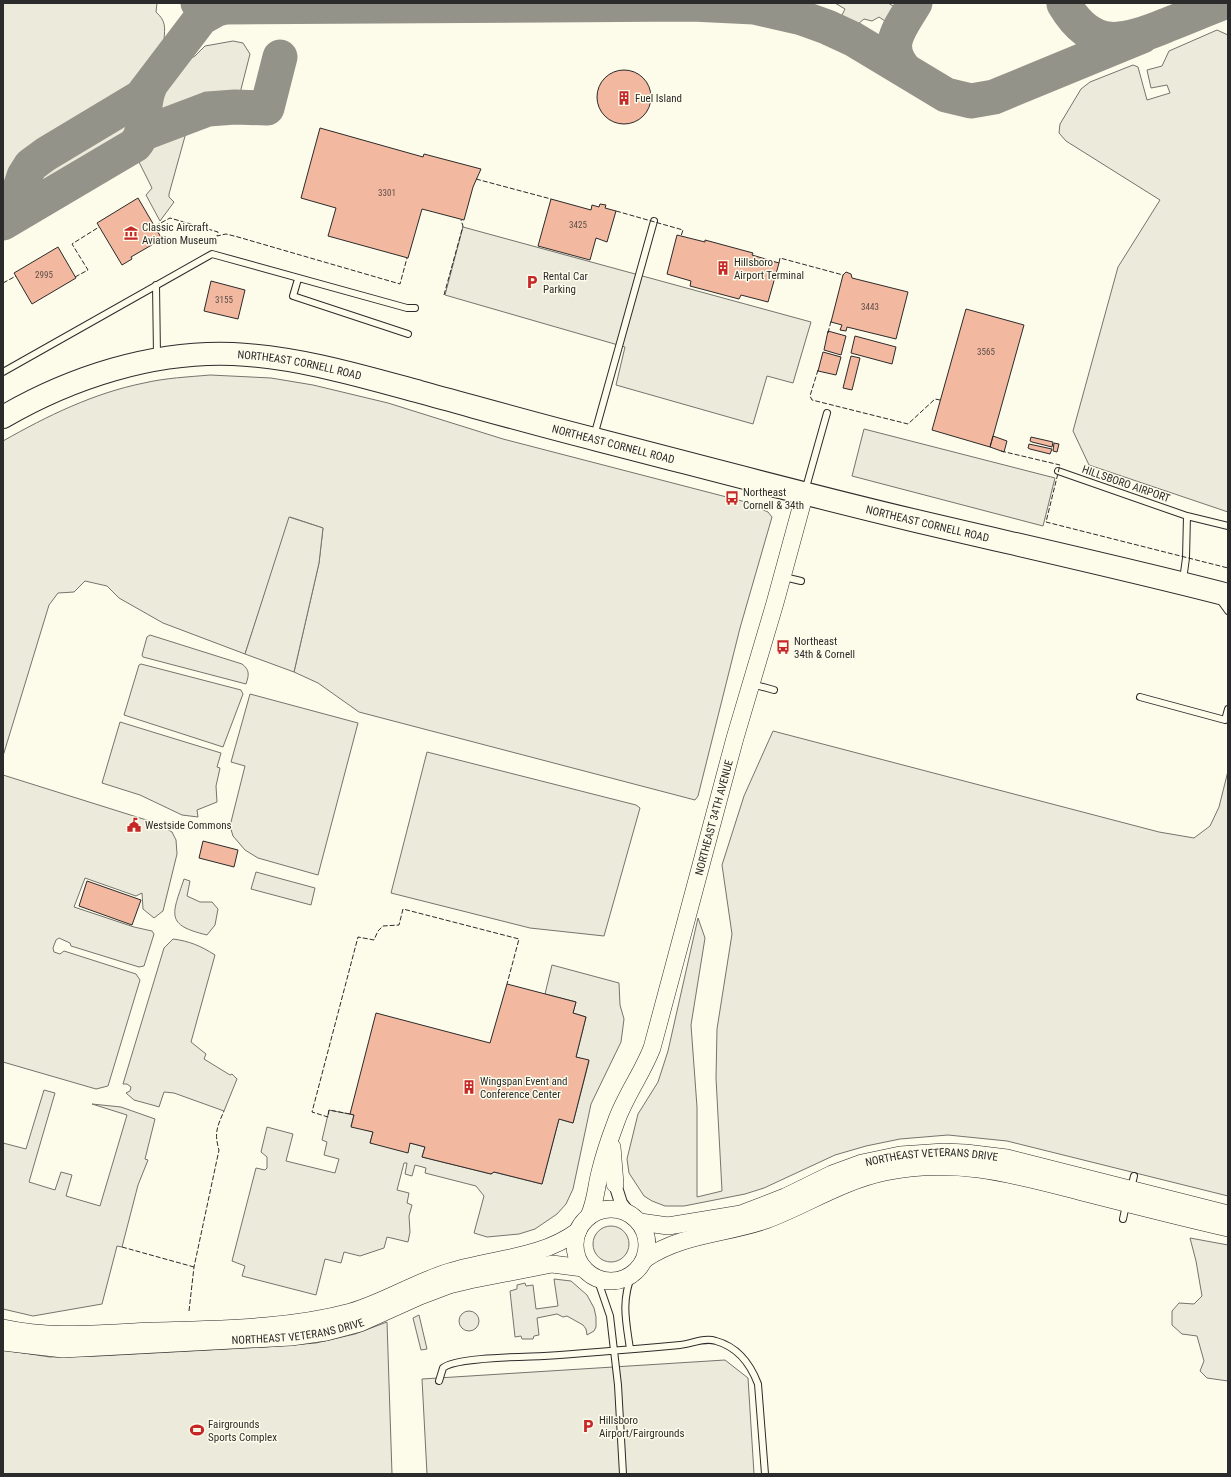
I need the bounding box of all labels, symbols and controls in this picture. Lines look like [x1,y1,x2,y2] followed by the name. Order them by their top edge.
[616,90,632,106] building icon: Fuel Island
[635,92,682,105] place label: Fuel Island
[378,188,396,198] house number: 3301
[569,220,587,230] house number: 3425
[142,221,217,247] place label: Classic Aircraft Aviation Museum
[123,225,139,241] museum icon: Classic Aircraft Aviation Museum
[734,256,804,282] place label: Hillsboro Airport Terminal
[715,260,731,276] building icon: Hillsboro Airport Terminal
[35,270,53,280] house number: 2995
[543,270,588,296] place label: Rental Car Parking
[524,274,540,290] parking icon: Rental Car Parking
[215,295,233,305] house number: 3155
[861,302,879,312] house number: 3443
[977,347,995,357] house number: 3565
[237,348,363,382] street label: NORTHEAST CORNELL ROAD
[551,422,676,466] street label: NORTHEAST CORNELL ROAD
[1080,463,1172,505] street label: HILLSBORO AIRPORT
[743,486,804,512] place label: Northeast Cornell & 34th
[724,490,740,506] bus stop icon: Northeast Cornell & 34th
[865,503,990,544] street label: NORTHEAST CORNELL ROAD
[794,635,855,661] place label: Northeast 34th & Cornell
[775,639,791,655] bus stop icon: Northeast 34th & Cornell
[692,758,736,877] street label: NORTHEAST 34TH AVENUE
[126,817,142,833] public building icon: Westside Commons
[145,819,232,832] place label: Westside Commons
[480,1075,568,1101] place label: Wingspan Event and Conference Center
[461,1079,477,1095] building icon: Wingspan Event and Conference Center
[864,1145,999,1169] street label: NORTHEAST VETERANS DRIVE
[231,1315,366,1347] street label: NORTHEAST VETERANS DRIVE
[599,1414,685,1440] place label: Hillsboro Airport/Fairgrounds
[208,1418,277,1444] place label: Fairgrounds Sports Complex
[580,1418,596,1434] parking icon: Hillsboro Airport/Fairgrounds
[189,1422,205,1438] sports icon: Fairgrounds Sports Complex

